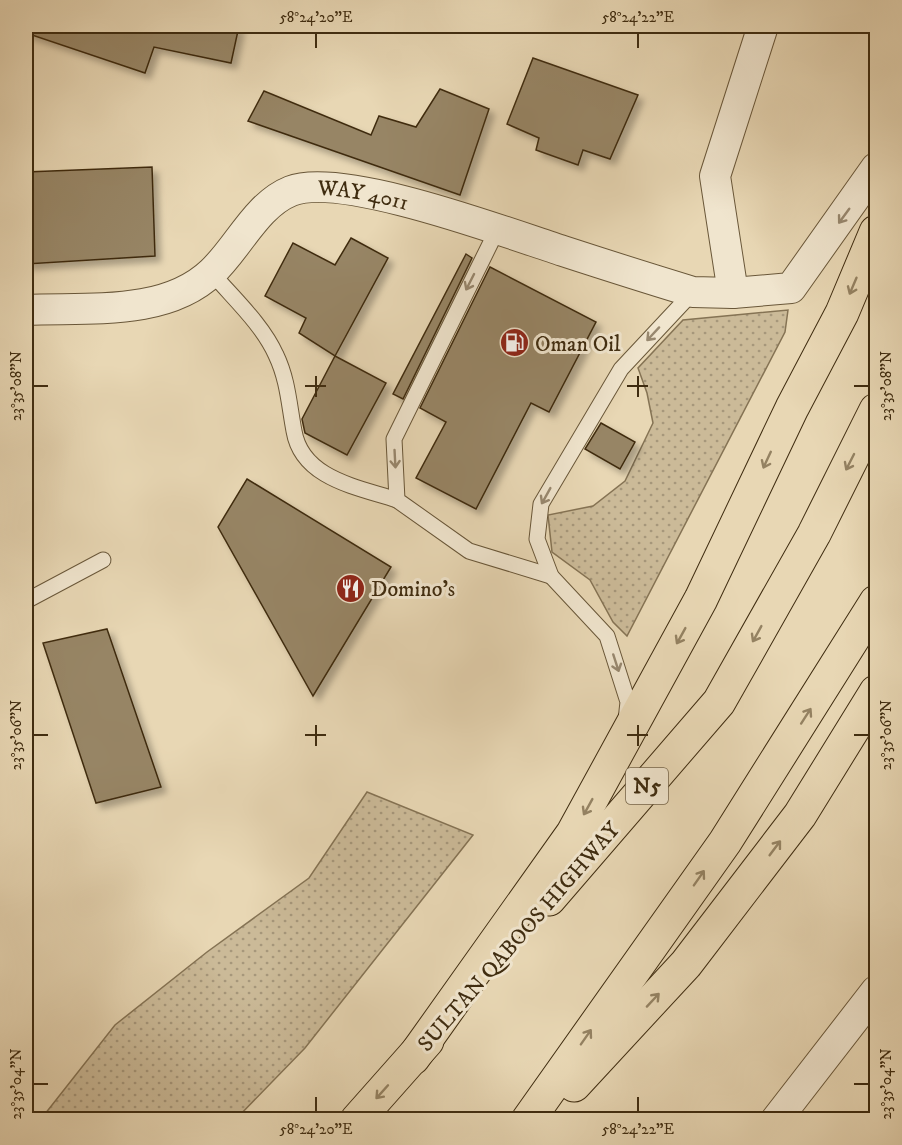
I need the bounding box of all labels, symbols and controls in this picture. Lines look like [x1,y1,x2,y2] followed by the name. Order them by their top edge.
[279,8,353,27] text: 58°24'20"E
[602,8,675,27] text: 58°24'22"E
[316,175,411,217] street label: WAY 4011
[837,208,850,224] one-way arrow
[464,273,476,291] one-way arrow
[847,277,858,295] one-way arrow
[498,327,530,359] fuel station icon: Oman Oil
[646,327,660,342] one-way arrow
[535,331,621,358] place label: Oman Oil
[7,351,26,421] text: 23°35'08"N
[877,351,896,421] text: 23°35'08"N
[390,449,401,469] one-way arrow
[760,451,772,469] one-way arrow
[844,453,855,471] one-way arrow
[540,487,552,504] one-way arrow
[334,572,366,604] restaurant icon: Domino's
[371,576,455,603] place label: Domino's
[751,625,763,642] one-way arrow
[675,626,686,644] one-way arrow
[611,653,622,672] one-way arrow
[7,700,26,770] text: 23°35'06"N
[877,700,896,770] text: 23°35'06"N
[800,707,813,724] one-way arrow
[626,768,668,804] road number: N5
[582,797,593,815] one-way arrow
[412,816,627,1057] street label: SULTAN QABOOS HIGHWAY
[768,840,781,856] one-way arrow
[693,871,705,887] one-way arrow
[646,992,660,1007] one-way arrow
[580,1030,592,1046] one-way arrow
[7,1048,26,1120] text: 23°35'04"N
[877,1048,896,1120] text: 23°35'04"N
[375,1084,389,1099] one-way arrow
[279,1120,353,1139] text: 58°24'20"E
[602,1120,675,1139] text: 58°24'22"E

